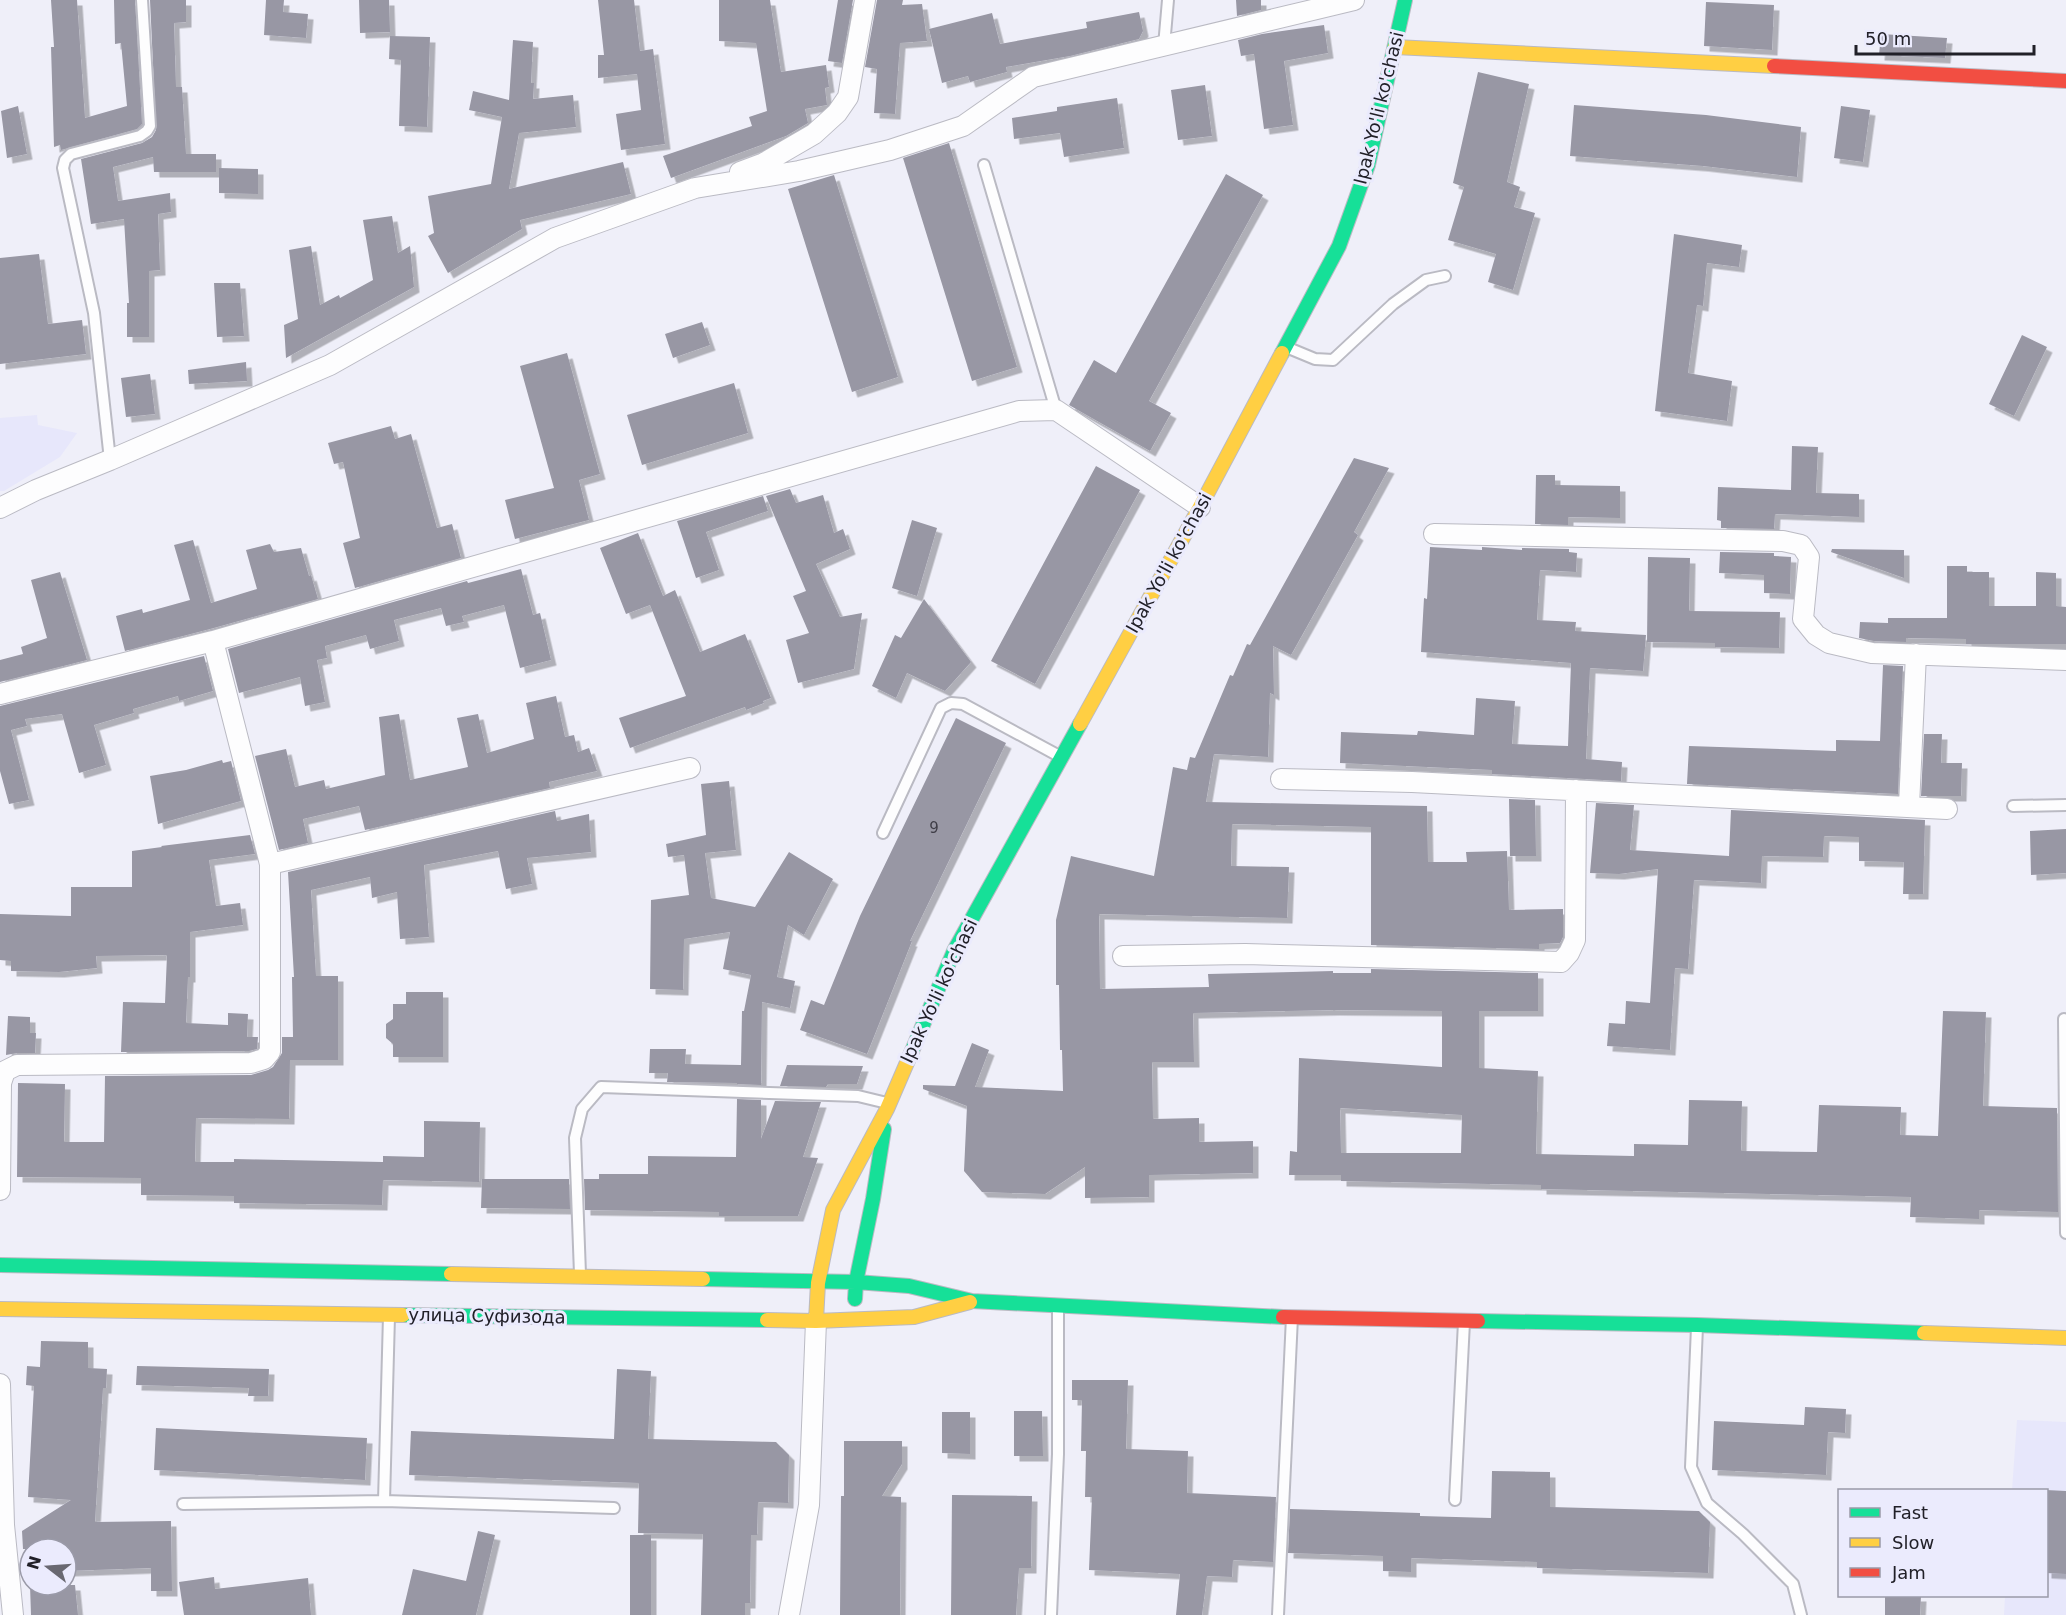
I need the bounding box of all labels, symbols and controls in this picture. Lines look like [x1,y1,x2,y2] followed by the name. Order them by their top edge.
[1856,18,2034,56] scale bar
[1865,28,1911,49] text: 50 m
[1349,29,1408,186] street label: Ipak Yo'li ko'chasi
[1121,489,1216,636] street label: Ipak Yo'li ko'chasi
[929,819,939,837] house number: 9
[896,915,981,1066] street label: Ipak Yo'li ko'chasi
[408,1304,566,1327] street label: улица Суфизода
[1838,1489,2048,1597] legend
[1892,1502,1928,1523] text: Fast
[1892,1532,1934,1553] text: Slow
[18,1537,78,1597] north arrow
[23,1554,45,1572] text: N
[1891,1562,1926,1583] text: Jam

